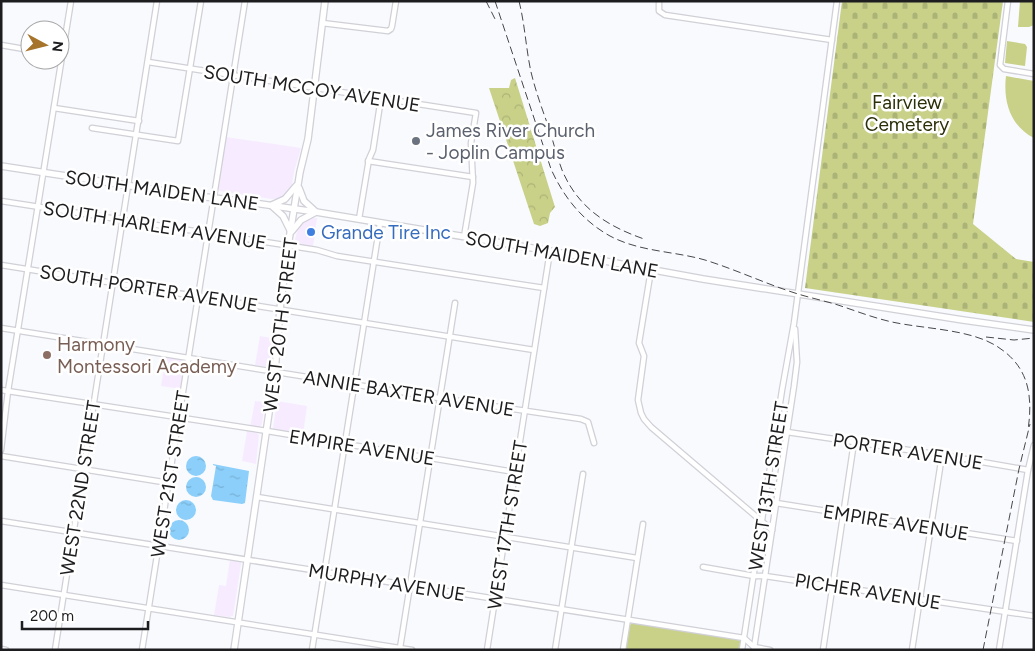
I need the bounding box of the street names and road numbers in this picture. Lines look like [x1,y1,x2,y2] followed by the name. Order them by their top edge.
[202,60,422,117] street label: SOUTH MCCOY AVENUE
[63,165,260,215] street label: SOUTH MAIDEN LANE
[42,196,268,255] street label: SOUTH HARLEM AVENUE
[464,226,660,283] street label: SOUTH MAIDEN LANE
[258,236,303,414] street label: WEST 20TH STREET
[38,260,260,317] street label: SOUTH PORTER AVENUE
[302,365,516,422] street label: ANNIE BAXTER AVENUE
[146,388,195,559] street label: WEST 21ST STREET
[55,398,106,577] street label: WEST 22ND STREET
[744,399,793,572] street label: WEST 13TH STREET
[287,425,436,470] street label: EMPIRE AVENUE
[831,428,985,475] street label: PORTER AVENUE
[483,438,532,611] street label: WEST 17TH STREET
[821,500,970,545] street label: EMPIRE AVENUE
[307,559,467,606] street label: MURPHY AVENUE
[793,569,943,614] street label: PICHER AVENUE

